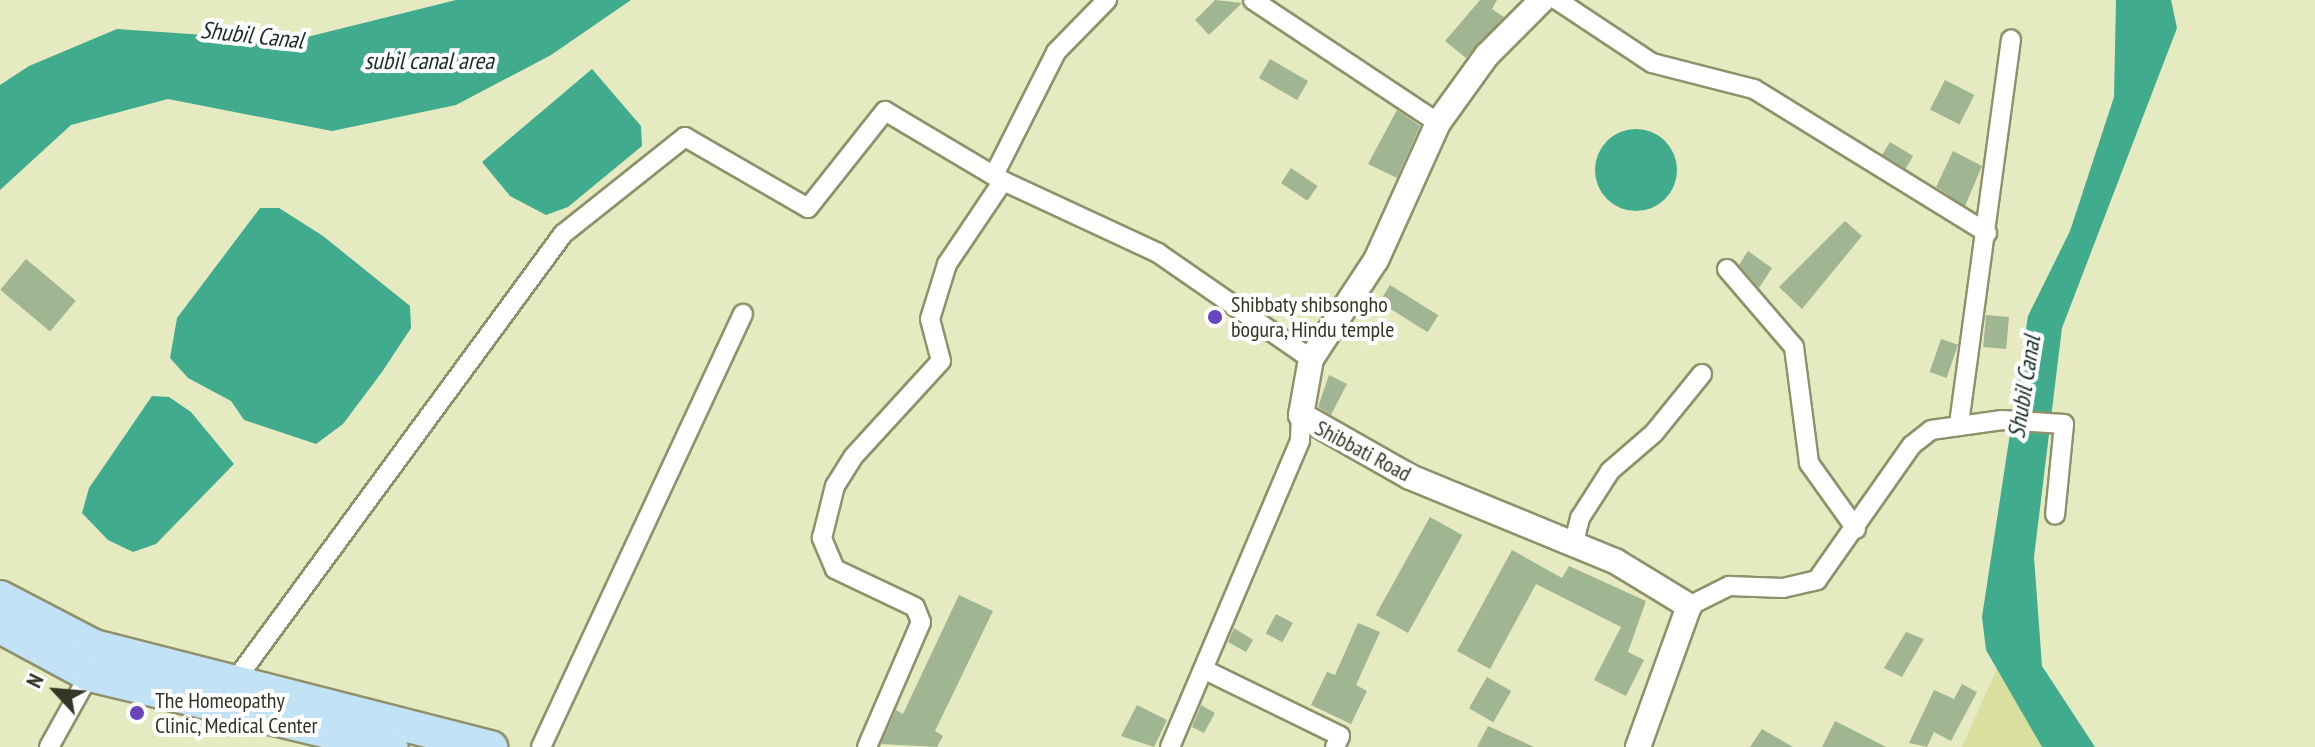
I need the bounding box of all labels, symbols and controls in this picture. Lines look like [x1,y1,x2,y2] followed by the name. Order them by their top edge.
[199,15,305,55] water label: Shubil Canal
[364,47,494,75] water label: subil canal area
[1231,291,1396,342] place label: Shibbaty shibsongho bogura, Hindu temple
[1206,308,1224,326] marker: Shibbaty shibsongho bogura, Hindu temple
[2002,334,2046,440] water label: Shubil Canal
[1311,415,1415,487] street label: Shibbati Road
[16,651,96,731] north arrow
[19,669,50,692] text: N
[155,687,319,738] place label: The Homeopathy Clinic, Medical Center
[126,702,148,724] marker: The Homeopathy Clinic, Medical Center

